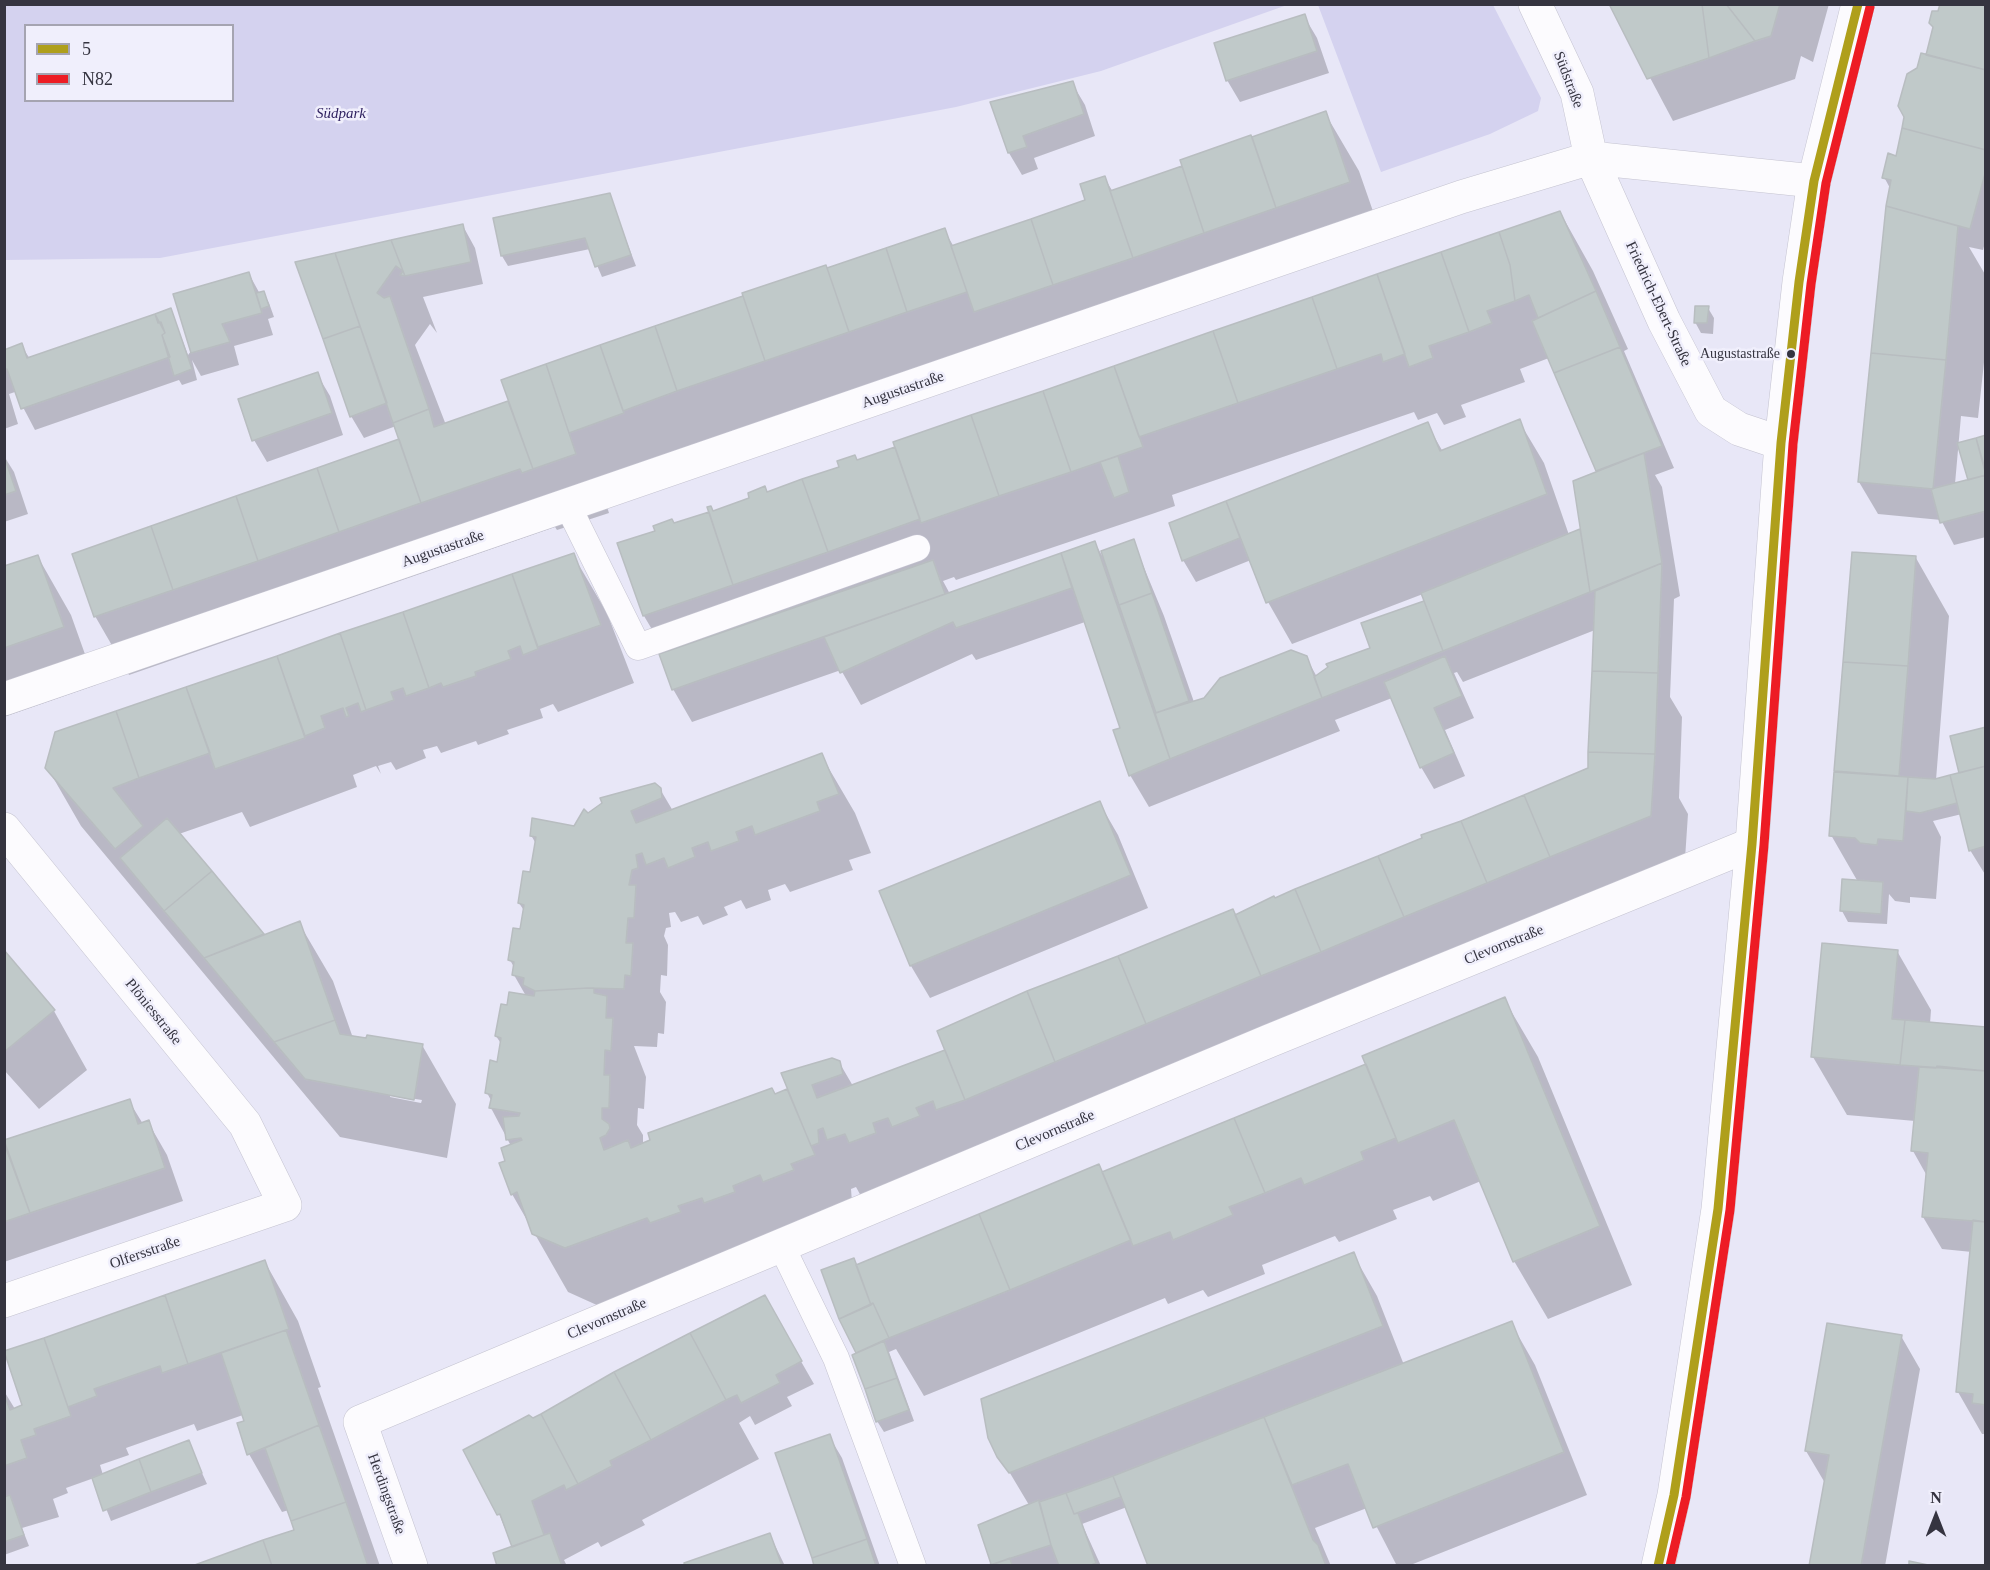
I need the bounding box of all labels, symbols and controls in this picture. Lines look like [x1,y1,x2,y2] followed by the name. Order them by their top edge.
[24,24,234,102] legend
[82,39,91,59] text: 5
[1549,49,1587,111] street label: Südstraße
[82,69,113,89] text: N82
[316,105,366,123] park label: Südpark
[1621,239,1695,369] street label: Friedrich-Ebert-Straße
[1700,346,1780,362] place label: Augustastraße
[1785,348,1797,360] marker: Augustastraße
[860,368,946,412] street label: Augustastraße
[400,527,486,571] street label: Augustastraße
[1462,921,1546,969] street label: Clevornstraße
[121,975,185,1049] street label: Plöniesstraße
[1013,1106,1097,1156] street label: Clevornstraße
[107,1233,183,1273] street label: Olfersstraße
[565,1294,649,1344] street label: Clevornstraße
[363,1451,409,1537] street label: Herdingstraße
[1906,1486,1966,1546] north arrow
[1930,1489,1942,1506] text: N

